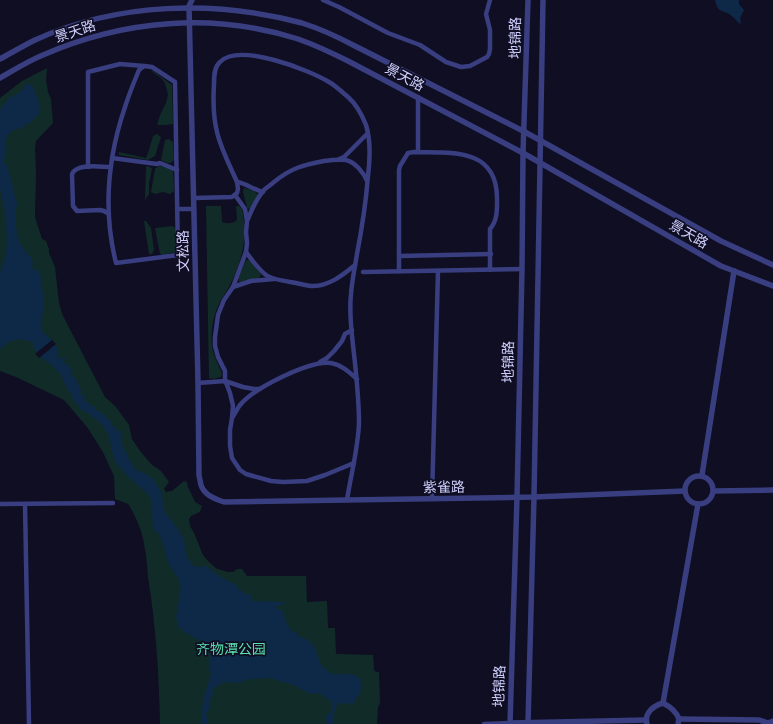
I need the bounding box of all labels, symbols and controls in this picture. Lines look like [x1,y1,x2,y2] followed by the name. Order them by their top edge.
[52,16,97,45] street label: 景天路
[506,17,523,59] street label: 地锦路
[383,59,428,94] street label: 景天路
[667,216,712,251] street label: 景天路
[174,230,191,272] street label: 文松路
[499,341,516,383] street label: 地锦路
[423,478,465,495] street label: 紫雀路
[196,640,266,657] park label: 齐物潭公园
[489,665,508,707] street label: 地锦路

